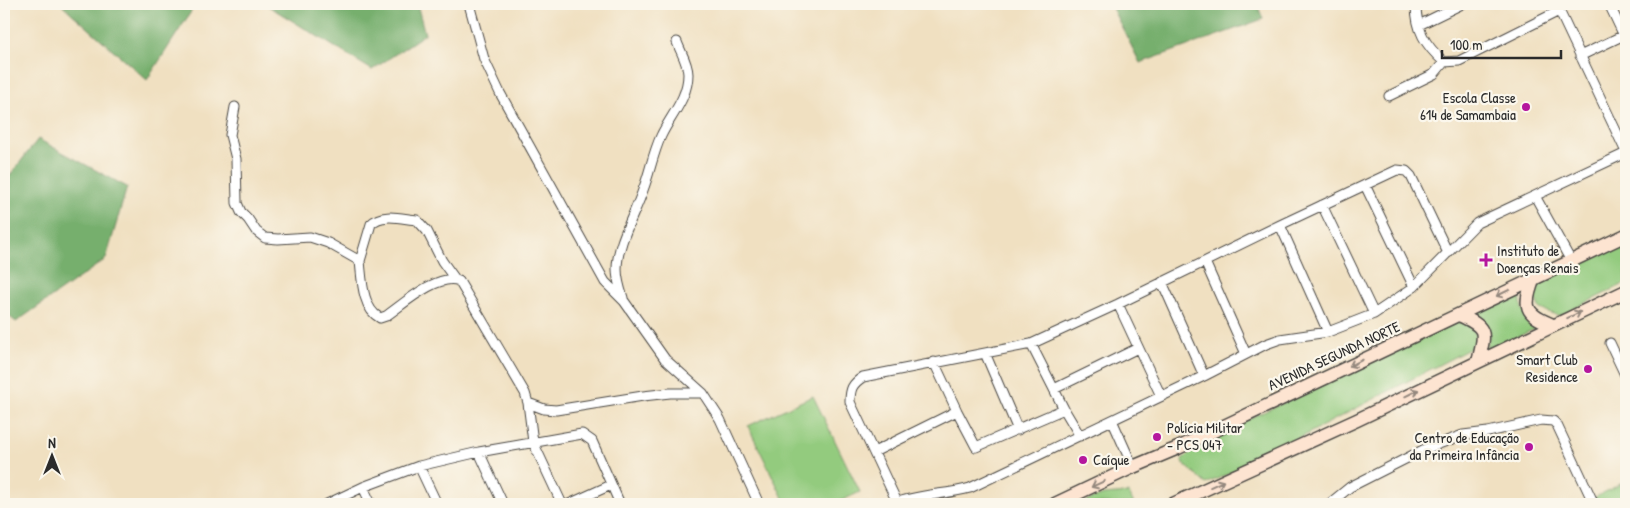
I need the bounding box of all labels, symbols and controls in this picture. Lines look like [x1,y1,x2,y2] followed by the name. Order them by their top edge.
[1442,28,1561,60] scale bar
[1450,34,1483,55] text: 100 m
[1420,87,1516,125] place label: Escola Classe 614 de Samambaia
[1520,101,1532,113] marker: Escola Classe 614 de Samambaia
[1497,240,1579,278] place label: Instituto de Doenças Renais
[1479,253,1493,267] marker: Instituto de Doenças Renais
[1496,289,1511,298] one-way arrow
[1566,310,1581,319] one-way arrow
[1264,316,1404,395] street label: AVENIDA SEGUNDA NORTE
[1516,349,1578,387] place label: Smart Club Residence
[1349,359,1364,368] one-way arrow
[1582,363,1594,375] marker: Smart Club Residence
[1404,388,1419,397] one-way arrow
[1167,417,1243,455] place label: Polícia Militar - PCS 047
[1409,427,1519,465] place label: Centro de Educação da Primeira Infância
[28,430,78,480] north arrow
[1151,431,1163,443] marker: Polícia Militar - PCS 047
[48,433,56,452] text: N
[1523,441,1535,453] marker: Centro de Educação da Primeira Infância
[1093,449,1129,470] place label: Caíque
[1077,454,1089,466] marker: Caíque
[1209,478,1224,488] one-way arrow
[1091,479,1106,489] one-way arrow

